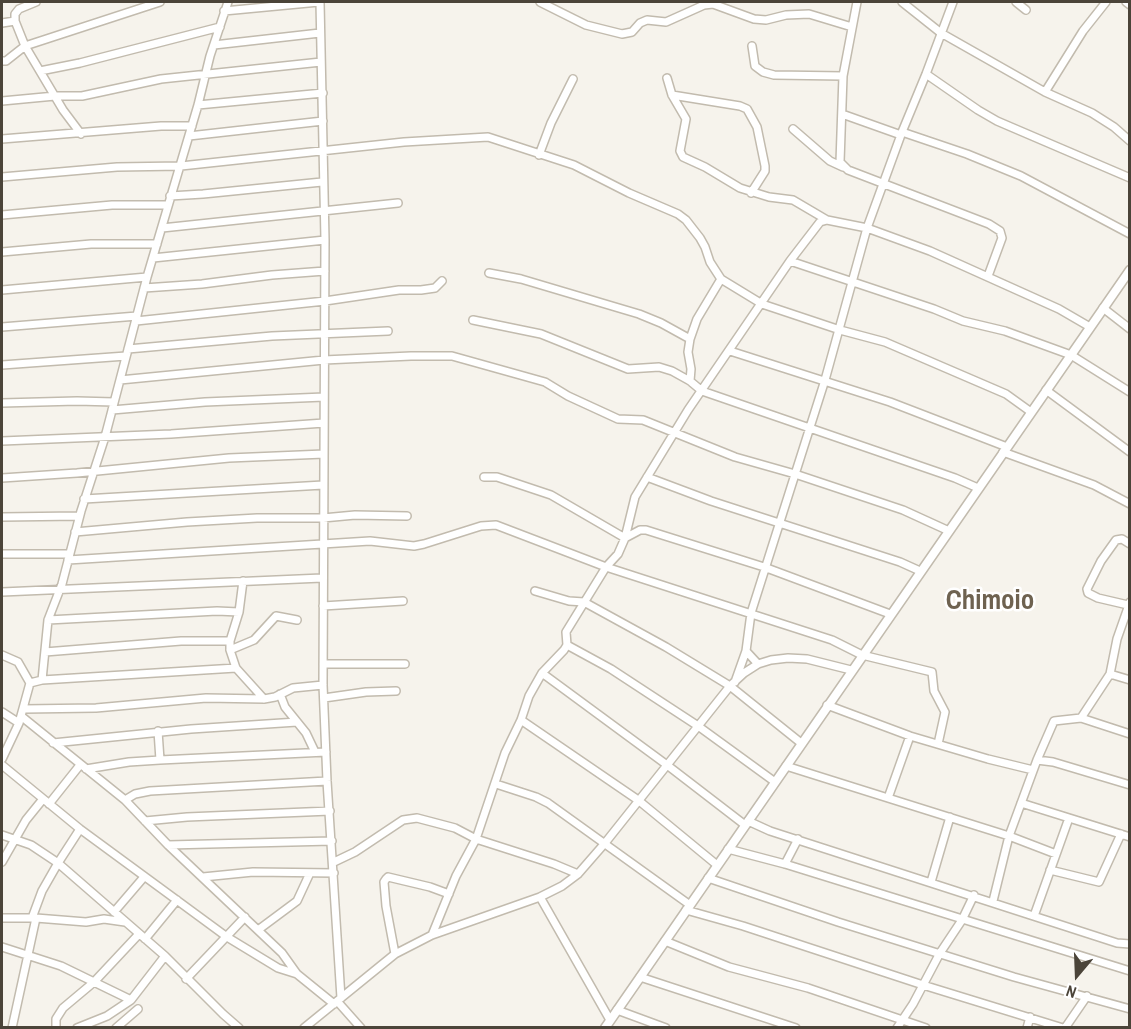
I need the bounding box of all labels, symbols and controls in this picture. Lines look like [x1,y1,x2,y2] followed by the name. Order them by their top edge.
[946,586,1034,618] district label: Chimoio
[1047,945,1107,1005] north arrow
[1063,980,1079,1004] text: N

